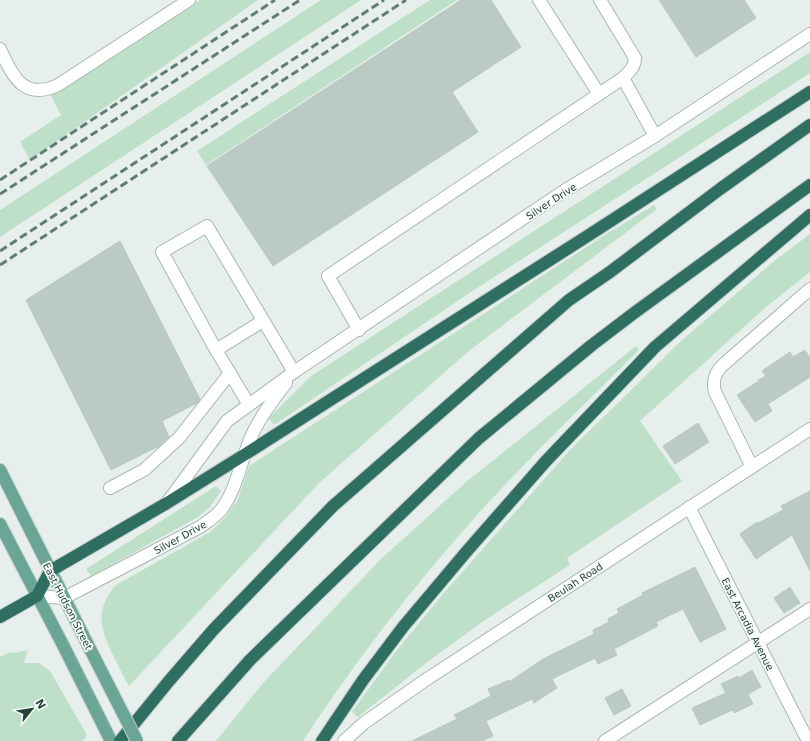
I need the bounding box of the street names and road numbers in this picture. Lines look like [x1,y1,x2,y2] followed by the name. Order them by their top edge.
[524,181,579,222] street label: Silver Drive
[152,519,208,556] street label: Silver Drive
[41,561,94,652] street label: East Hudson Street
[546,561,605,604] street label: Beulah Road
[719,576,776,672] street label: East Arcadia Avenue

